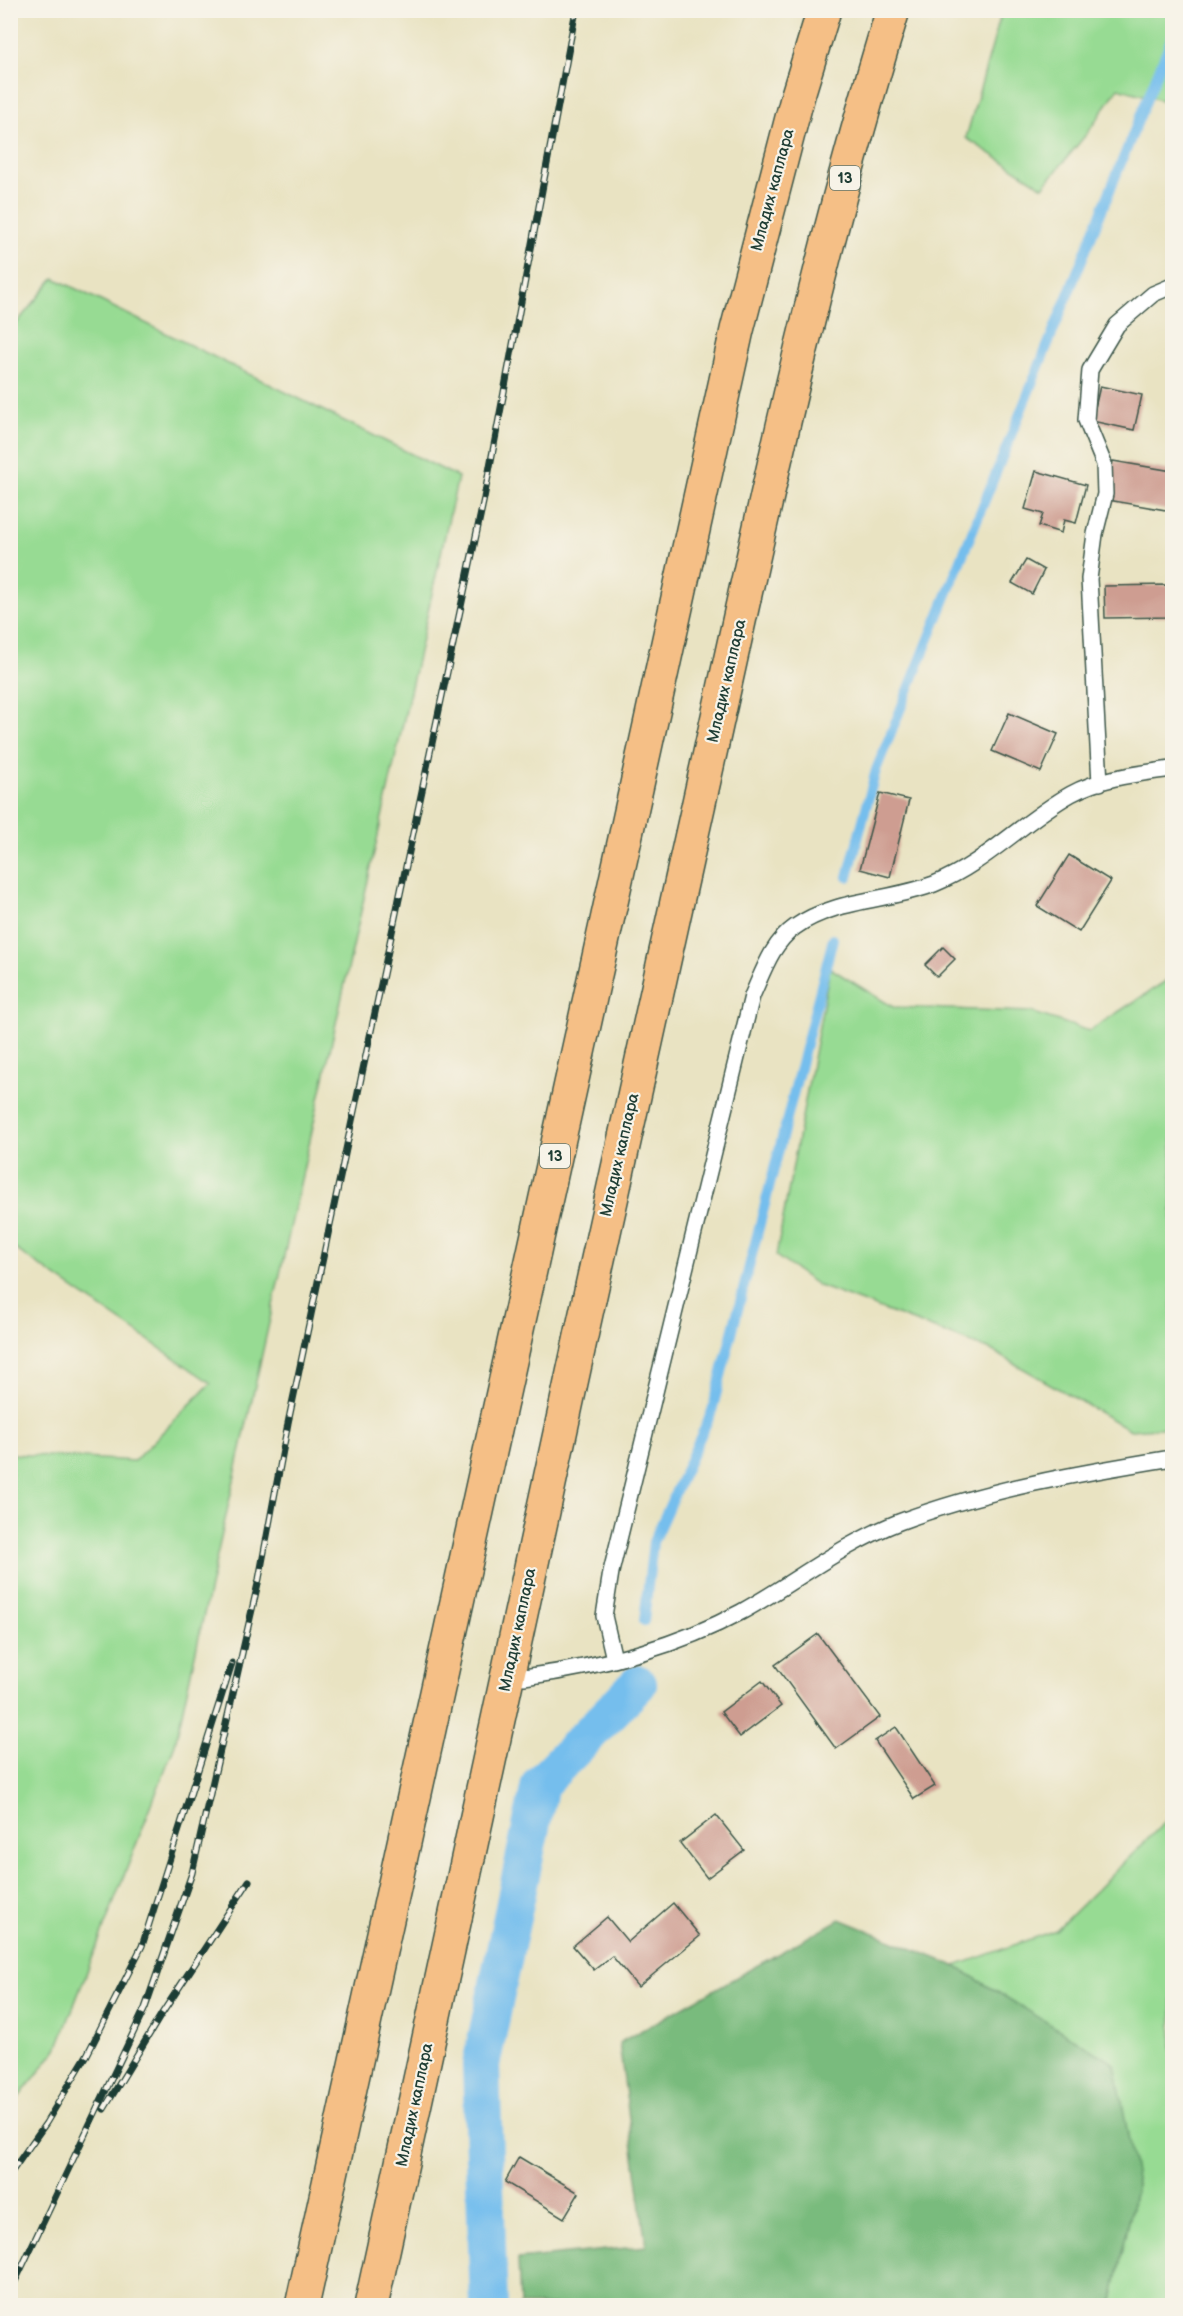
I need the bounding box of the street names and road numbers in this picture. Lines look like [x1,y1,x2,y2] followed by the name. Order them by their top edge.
[748,126,799,253] street label: Младих каплара
[830,166,860,190] road number: 13
[704,617,751,745] street label: Младих каплара
[597,1091,644,1219] street label: Младих каплара
[540,1144,570,1168] road number: 13
[496,1566,541,1694] street label: Младих каплара
[393,2041,438,2169] street label: Младих каплара

